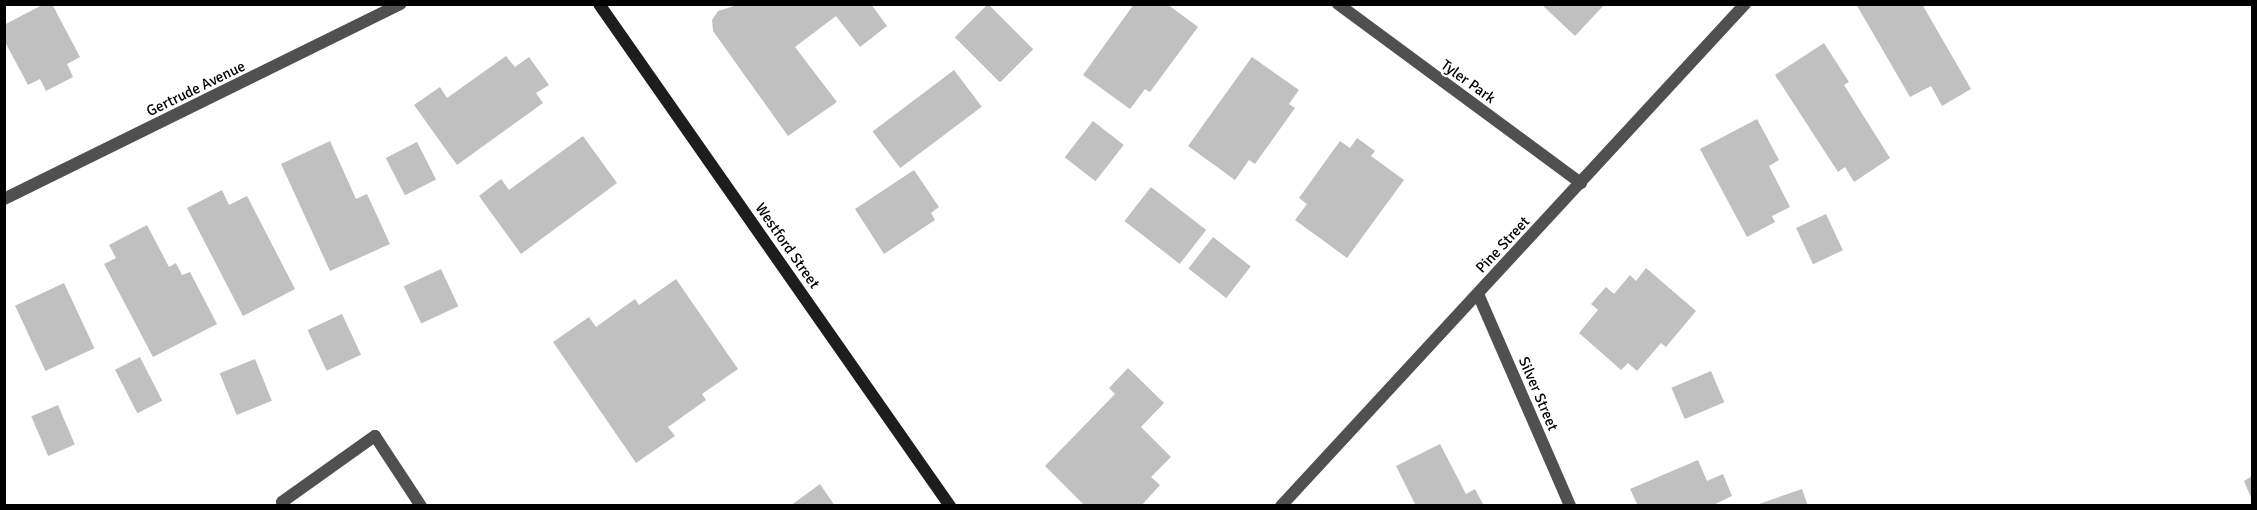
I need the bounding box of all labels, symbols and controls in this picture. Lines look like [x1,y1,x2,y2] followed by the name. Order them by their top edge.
[1437,56,1499,108] street label: Tyler Park
[144,57,248,121] street label: Gertrude Avenue
[751,200,823,292] street label: Westford Street
[1472,213,1534,277] street label: Pine Street
[1514,354,1562,434] street label: Silver Street

